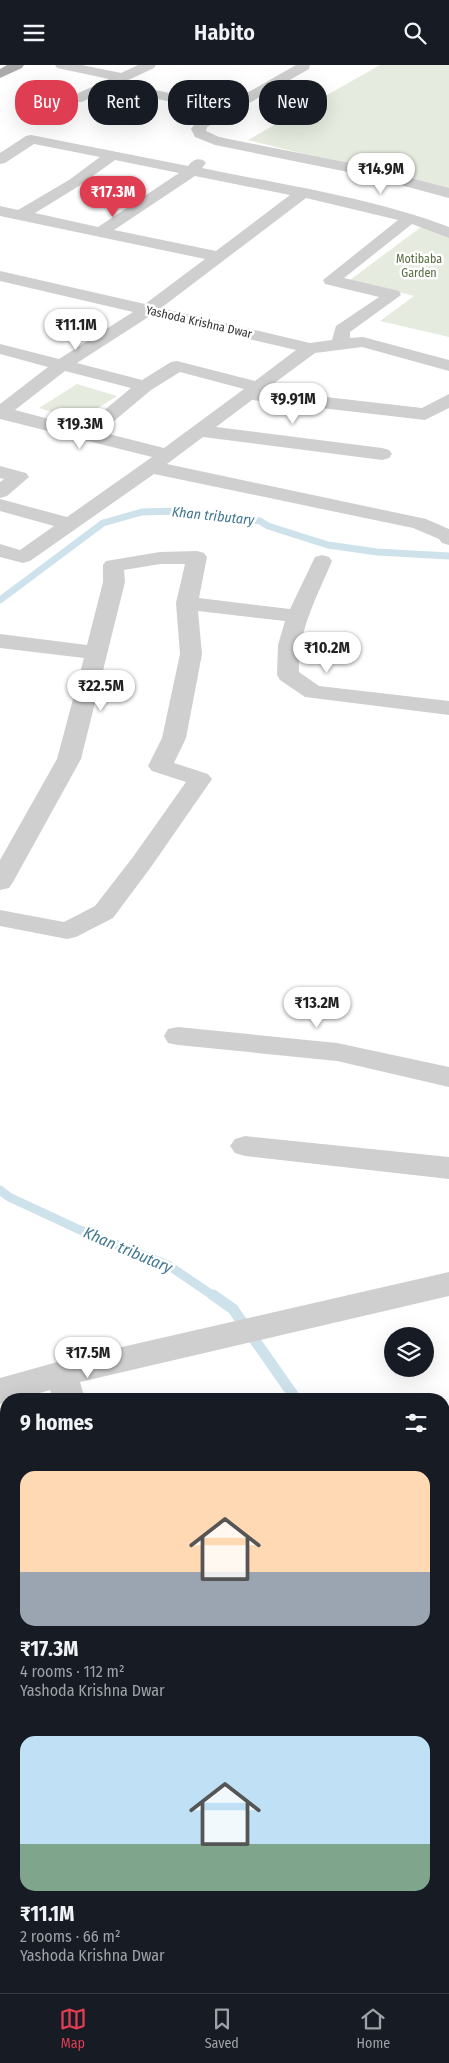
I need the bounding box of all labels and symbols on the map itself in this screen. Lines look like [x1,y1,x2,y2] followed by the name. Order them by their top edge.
[340,153,422,195] pin: ₹14.9M
[72,175,154,218] pin: ₹17.3M
[396,252,442,280] park label: Motibaba Garden
[145,303,254,341] street label: Yashoda Krishna Dwar
[35,309,117,351] pin: ₹11.1M
[252,383,334,425] pin: ₹9.91M
[39,407,121,450] pin: ₹19.3M
[171,503,256,529] water label: Khan tributary
[286,631,368,674] pin: ₹10.2M
[60,669,142,712] pin: ₹22.5M
[276,987,358,1029] pin: ₹13.2M
[81,1223,176,1278] water label: Khan tributary
[47,1337,129,1379] pin: ₹17.5M

